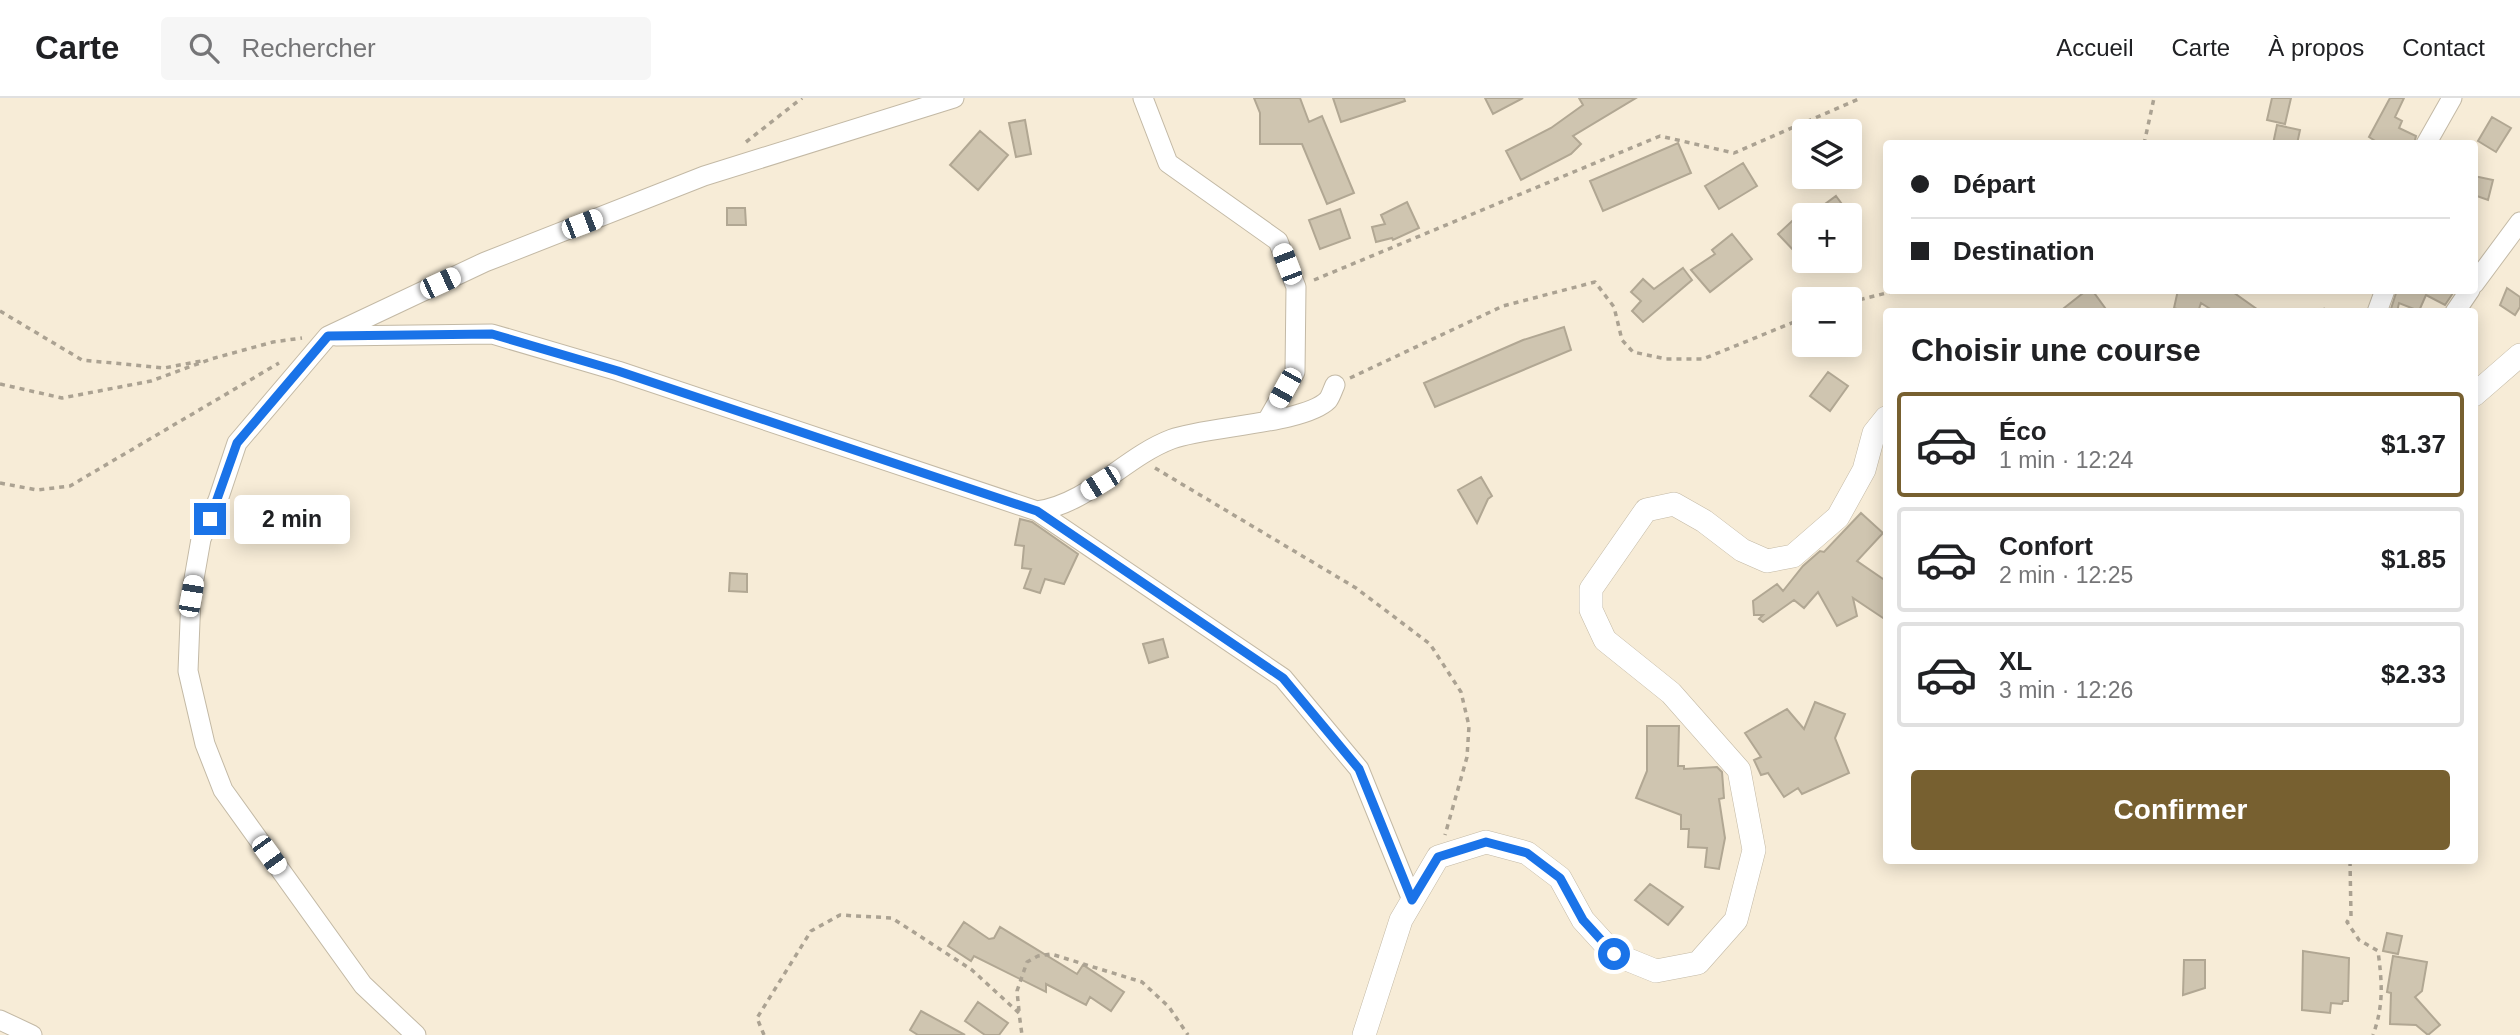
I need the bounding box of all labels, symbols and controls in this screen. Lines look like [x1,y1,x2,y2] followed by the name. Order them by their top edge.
[161,17,651,80] search box
[35,29,119,66] text: Carte
[185,29,223,67] icon: search
[241,33,376,63] text: Rechercher
[2056,34,2134,61] text: Accueil
[2172,34,2230,61] text: Carte
[2268,34,2364,61] text: À propos
[2402,34,2485,61] text: Contact
[1792,119,1862,357] map controls
[1792,119,1862,189] button: layers
[1953,169,2035,199] text: Départ
[1792,203,1862,273] button: +
[559,207,606,241] car
[1953,236,2095,266] text: Destination
[1270,241,1305,287] car
[417,265,464,301] car
[1792,287,1862,357] button: −
[1911,332,2201,368] text: Choisir une course
[1266,365,1305,411] car
[1915,413,1978,476] icon: car
[1999,416,2047,446] text: Éco
[2381,429,2446,459] text: $1.37
[1999,447,2133,473] text: 1 min · 12:24
[1077,463,1124,503] car
[234,494,350,544] callout: 2 min
[194,503,226,535] route end
[262,506,322,532] text: 2 min
[1915,528,1978,591] icon: car
[1999,531,2093,561] text: Confort
[2381,544,2446,574] text: $1.85
[1999,562,2133,588] text: 2 min · 12:25
[178,573,205,619] car
[1915,643,1978,706] icon: car
[1999,646,2032,676] text: XL
[2381,659,2446,689] text: $2.33
[1999,677,2133,703] text: 3 min · 12:26
[1911,770,2450,850] button: Confirmer
[249,832,290,878] car
[1598,938,1630,970] route start

